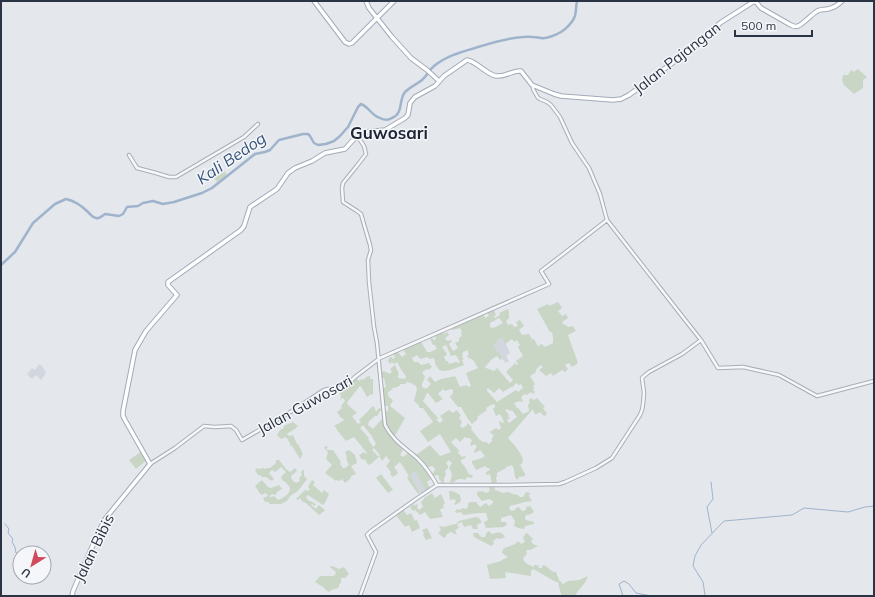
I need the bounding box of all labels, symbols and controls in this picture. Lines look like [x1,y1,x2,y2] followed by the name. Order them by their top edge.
[735,12,812,38] scale bar
[629,18,724,98] street label: Jalan Pajangan
[741,18,776,33] text: 500 m
[350,122,428,143] district label: Guwosari
[192,127,270,189] water label: Kali Bedog
[254,371,356,439] street label: Jalan Guwosari
[69,511,118,585] street label: Jalan Bibis
[12,545,52,585] north arrow
[19,565,33,581] text: U

